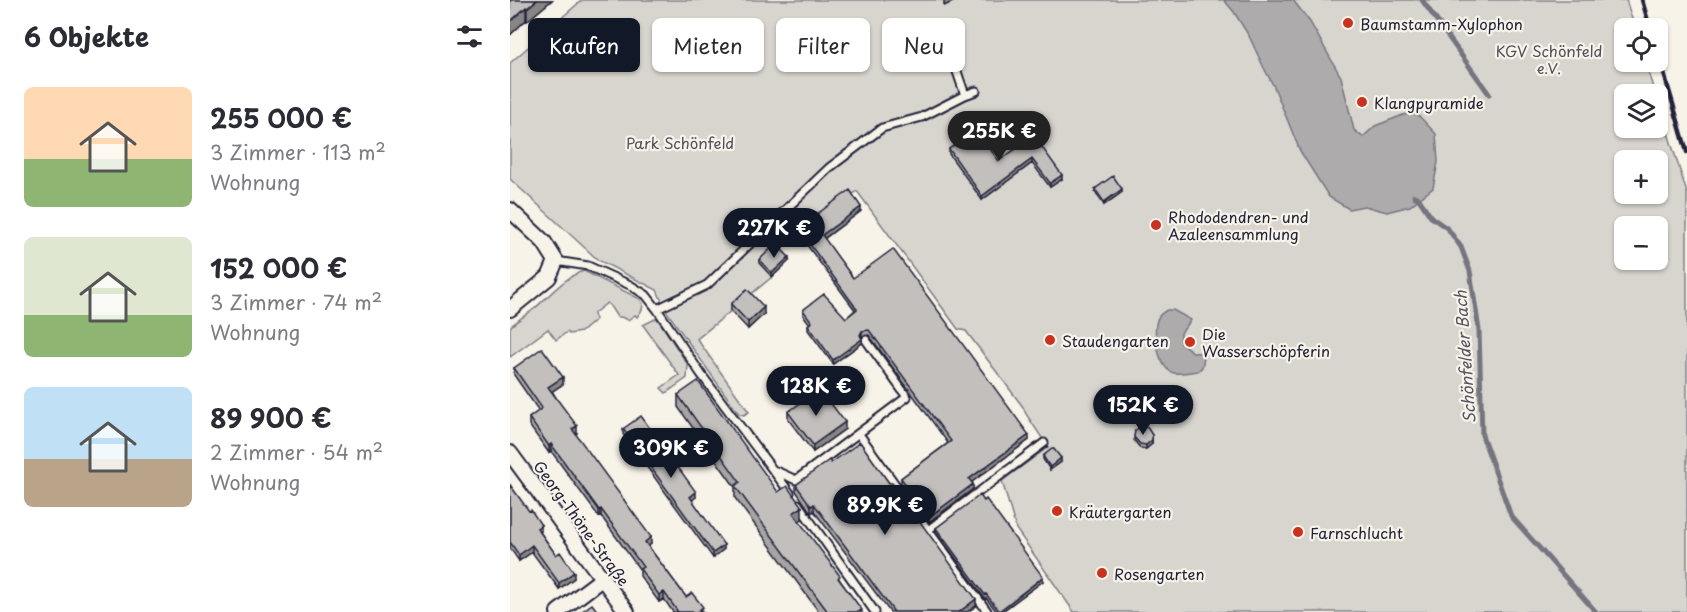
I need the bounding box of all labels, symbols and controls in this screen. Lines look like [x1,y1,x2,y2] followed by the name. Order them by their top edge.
[1360,12,1523,35] place label: Baumstamm-Xylophon
[1341,16,1355,30] marker: Baumstamm-Xylophon
[24,17,149,56] text: 6 Objekte
[528,18,640,72] chip: Kaufen
[652,18,764,72] chip: Mieten
[776,18,870,72] chip: Filter
[882,18,965,72] chip: Neu
[1614,18,1668,270] map controls
[1614,18,1668,72] button: locate
[453,20,486,53] icon: filters
[1496,39,1602,79] park label: KGV Schönfeld e.V.
[1614,84,1668,138] button: layers
[1374,91,1484,114] place label: Klangpyramide
[1355,95,1369,109] marker: Klangpyramide
[210,98,352,137] text: 255 000 €
[72,111,144,183] icon: home
[950,111,1048,162] pin: 255K €
[962,115,1036,145] text: 255K €
[626,131,734,154] park label: Park Schönfeld
[210,137,386,167] text: 3 Zimmer · 113 m²
[1614,150,1668,204] button: +
[210,167,300,197] text: Wohnung
[1168,205,1308,245] place label: Rhododendren- und Azaleensammlung
[725,208,823,259] pin: 227K €
[737,212,811,242] text: 227K €
[1614,216,1668,270] button: −
[1149,218,1163,232] marker: Rhododendren- und Azaleensammlung
[210,248,347,287] text: 152 000 €
[72,261,144,333] icon: home
[210,287,382,317] text: 3 Zimmer · 74 m²
[1447,289,1481,424] water label: Schönfelder Bach
[210,317,300,347] text: Wohnung
[1202,322,1330,362] place label: Die Wasserschöpferin
[1062,329,1169,352] place label: Staudengarten
[1043,333,1057,347] marker: Staudengarten
[1183,335,1197,349] marker: Die Wasserschöpferin
[767,366,865,417] pin: 128K €
[780,370,852,400] text: 128K €
[1094,385,1192,436] pin: 152K €
[1107,389,1179,419] text: 152K €
[210,398,332,437] text: 89 900 €
[72,411,144,483] icon: home
[622,428,720,479] pin: 309K €
[633,432,709,462] text: 309K €
[210,437,383,467] text: 2 Zimmer · 54 m²
[529,456,635,591] street label: Georg-Thöne-Straße
[210,467,300,497] text: Wohnung
[830,485,940,536] pin: 89.9K €
[847,489,923,519] text: 89.9K €
[1069,500,1172,523] place label: Kräutergarten
[1050,504,1064,518] marker: Kräutergarten
[1310,521,1403,544] place label: Farnschlucht
[1291,525,1305,539] marker: Farnschlucht
[1114,562,1205,585] place label: Rosengarten
[1095,566,1109,580] marker: Rosengarten

